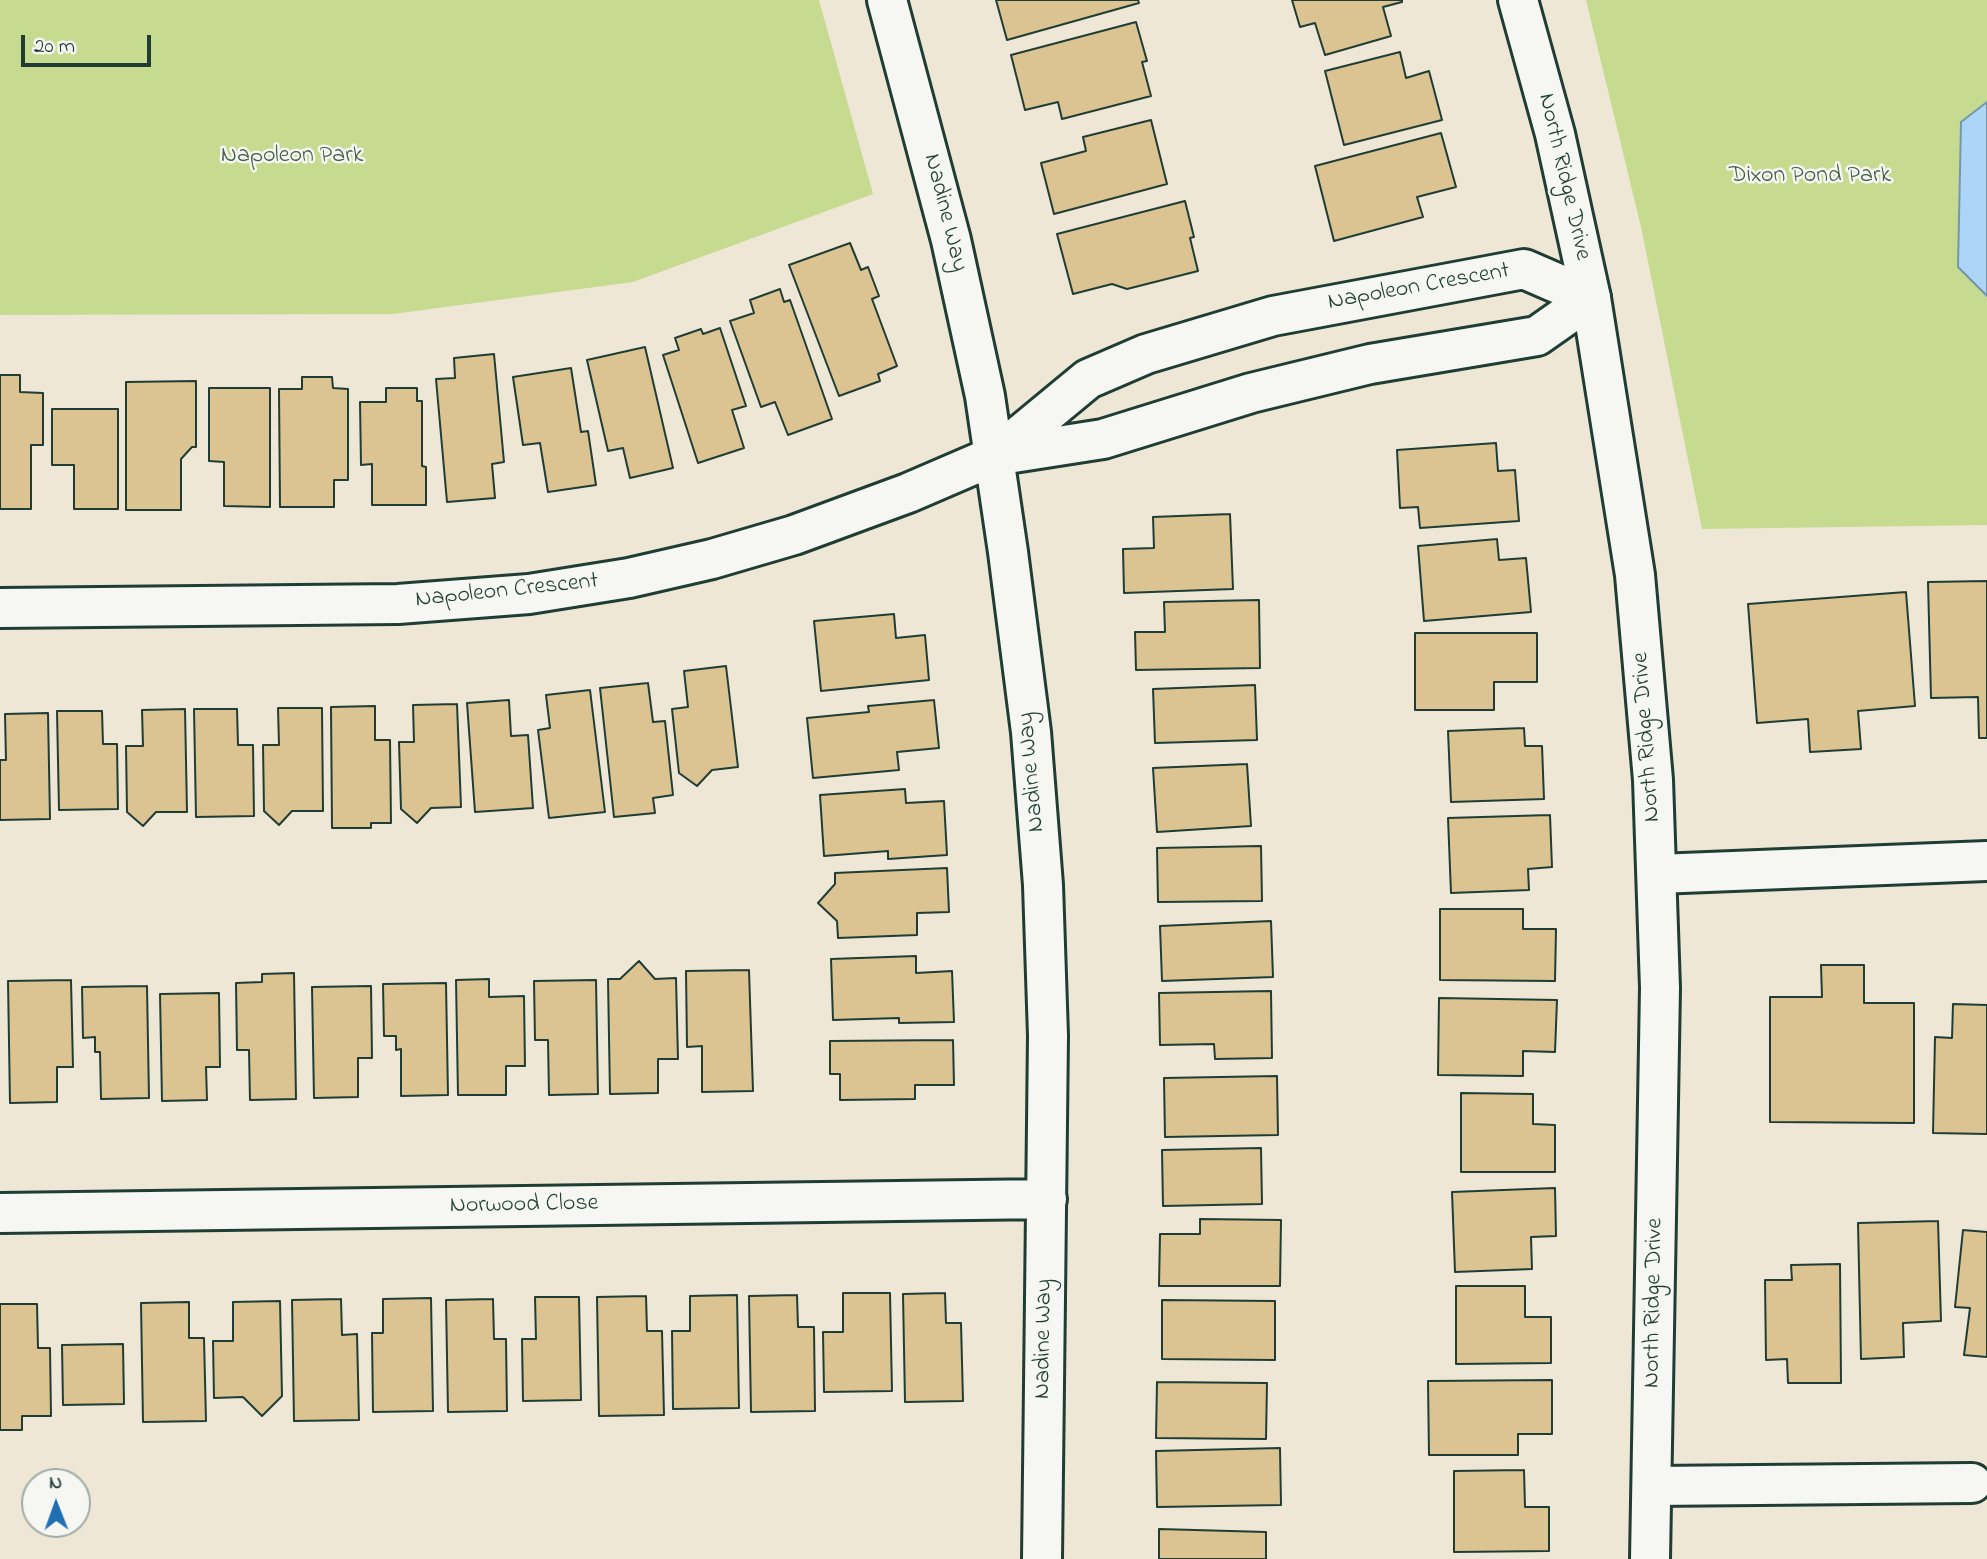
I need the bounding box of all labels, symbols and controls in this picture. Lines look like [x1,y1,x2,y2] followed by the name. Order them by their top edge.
[24,21,154,65] scale bar
[34,32,75,62] text: 20 m
[1530,91,1596,263] street label: North Ridge Drive
[221,143,363,171] park label: Napoleon Park
[915,151,973,275] street label: Nadine Way
[1729,163,1891,191] park label: Dixon Pond Park
[1326,258,1512,318] street label: Napoleon Crescent
[414,568,600,616] street label: Napoleon Crescent
[1628,651,1668,823] street label: North Ridge Drive
[1013,711,1053,833] street label: Nadine Way
[449,1190,599,1222] street label: Norwood Close
[1639,1218,1671,1388] street label: North Ridge Drive
[1030,1279,1060,1399] street label: Nadine Way
[21,1468,91,1538] north arrow
[49,1470,62,1497] text: N

